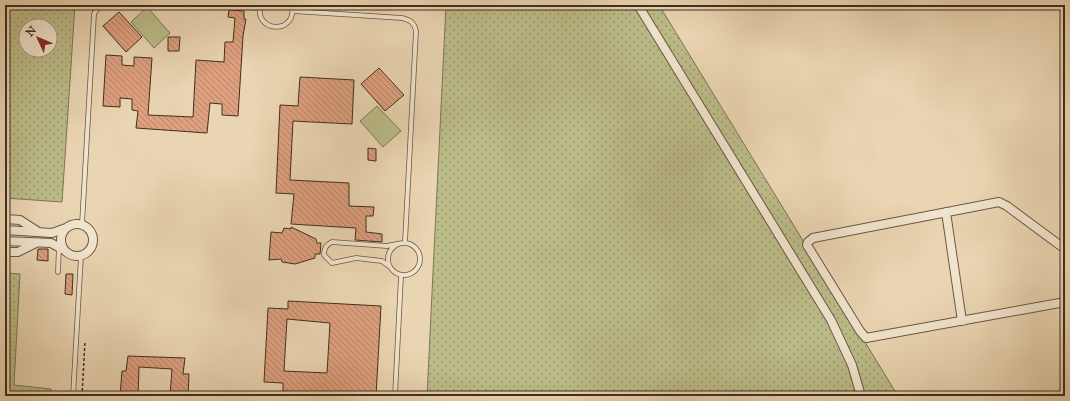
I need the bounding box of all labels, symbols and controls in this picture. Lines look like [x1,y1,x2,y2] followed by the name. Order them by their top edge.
[18,18,58,58] north arrow
[23,23,40,39] text: N

